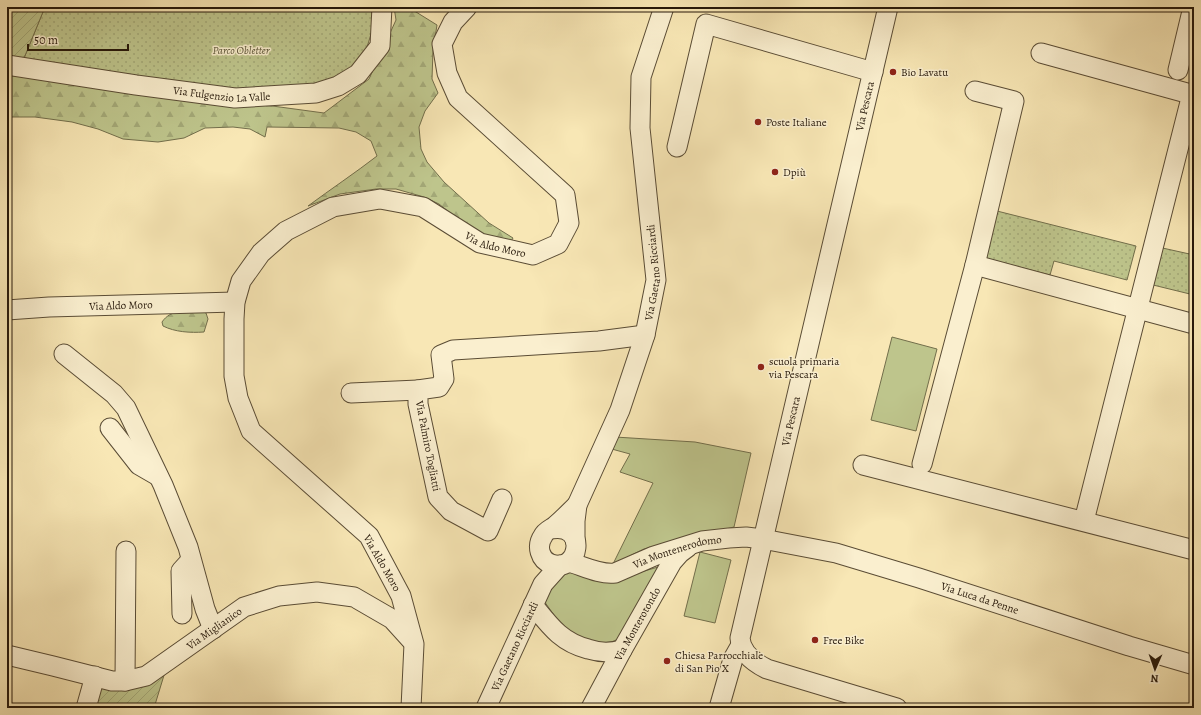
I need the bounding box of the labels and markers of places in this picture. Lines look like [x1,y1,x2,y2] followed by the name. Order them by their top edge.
[901,65,948,80] place label: Bio Lavatu
[888,67,898,77] marker: Bio Lavatu
[766,115,827,130] place label: Poste Italiane
[753,117,763,127] marker: Poste Italiane
[783,165,806,180] place label: Dpiù
[770,167,780,177] marker: Dpiù
[768,354,840,382] place label: scuola primaria via Pescara
[756,362,766,372] marker: scuola primaria via Pescara
[823,633,864,648] place label: Free Bike
[810,635,820,645] marker: Free Bike
[675,648,763,676] place label: Chiesa Parrocchiale di San Pio X
[662,656,672,666] marker: Chiesa Parrocchiale di San Pio X

